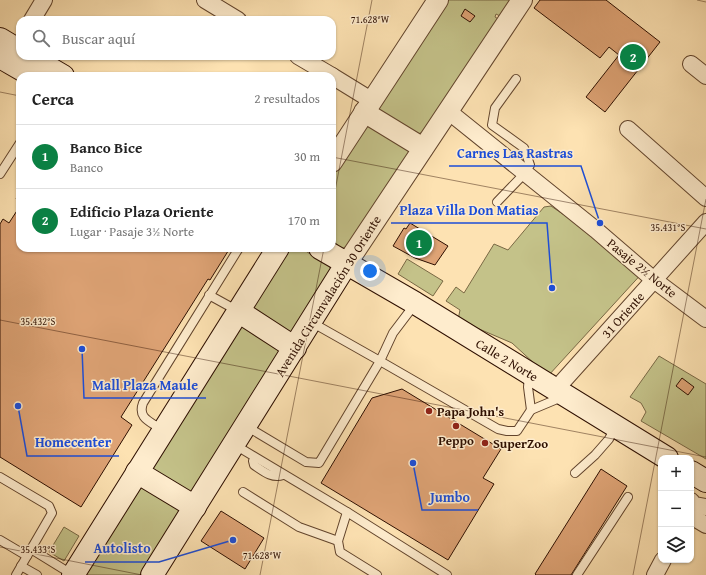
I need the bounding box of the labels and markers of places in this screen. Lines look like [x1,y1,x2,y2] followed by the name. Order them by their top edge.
[620,42,646,72] pin: 2
[449,140,581,166] callout: Carnes Las Rastras
[391,197,547,223] callout: Plaza Villa Don Matias
[406,228,432,258] pin: 1
[84,372,206,398] callout: Mall Plaza Maule
[437,402,505,421] place label: Papa John's
[424,406,434,416] marker: Papa John's
[451,421,461,431] marker: Peppo
[27,430,119,456] callout: Homecenter
[438,431,474,450] place label: Peppo
[493,434,548,453] place label: SuperZoo
[480,438,490,448] marker: SuperZoo
[422,484,478,510] callout: Jumbo
[85,536,159,562] callout: Autolisto

